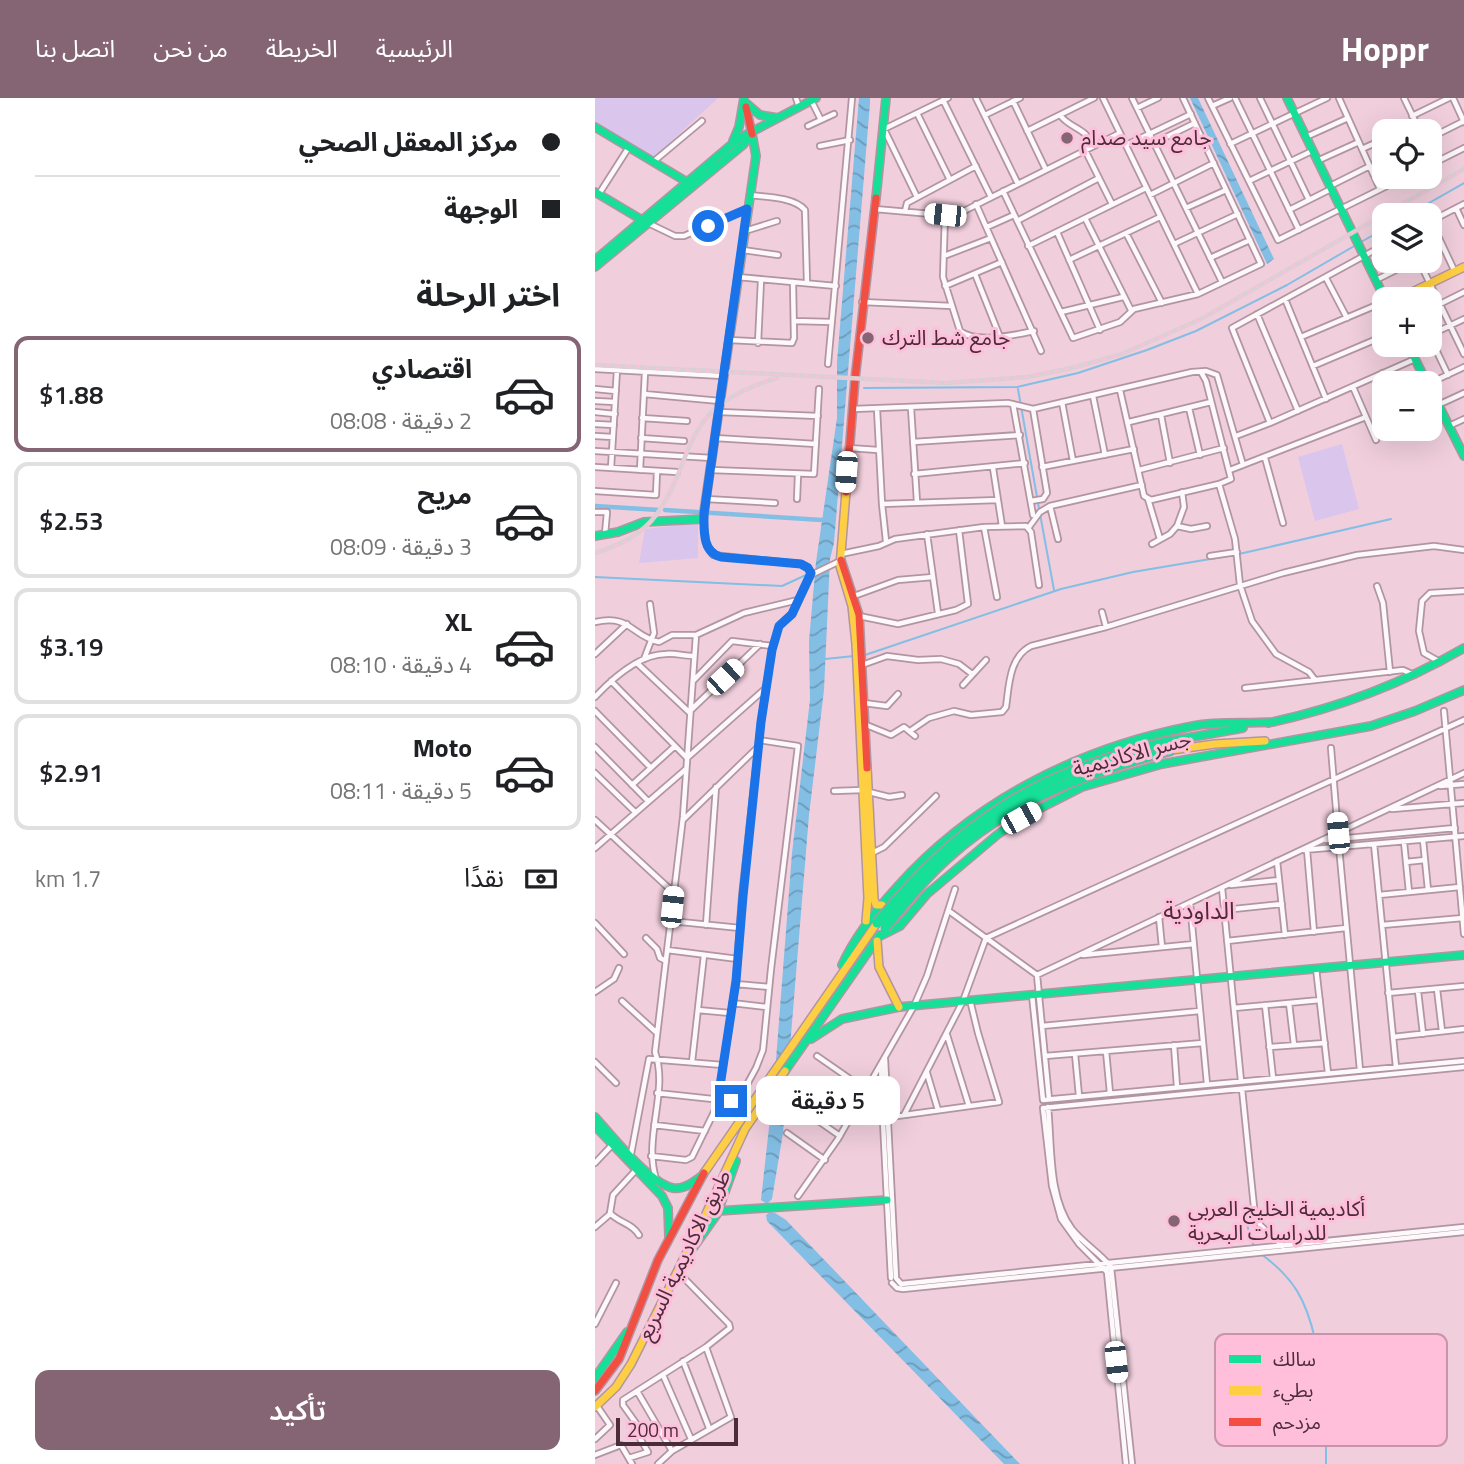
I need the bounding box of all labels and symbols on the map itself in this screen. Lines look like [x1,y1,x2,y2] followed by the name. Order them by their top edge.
[1081,121,1212,154] place label: جامع سيد صدام
[1059,130,1075,146] marker: جامع سيد صدام
[924,202,967,228] car
[692,210,724,242] route start
[882,321,1010,353] place label: جامع شط الترك
[860,330,876,346] marker: جامع شط الترك
[835,450,858,494] car
[703,655,748,699] car
[1069,722,1195,784] street label: جسر الاكاديمية
[998,799,1045,837] car
[1326,811,1351,855] car
[660,885,685,929] car
[1163,892,1235,928] district label: الداودية
[755,1076,899,1126] callout: 5 دقيقة
[715,1085,747,1117] route end
[628,1164,738,1345] street label: طريق الاكاديمية السريع
[1188,1192,1365,1248] place label: أكاديمية الخليج العربي للدراسات البحرية
[1166,1213,1182,1229] marker: أكاديمية الخليج العربي للدراسات البحرية
[1215,1334,1447,1446] legend
[1104,1340,1129,1384] car
[1273,1344,1316,1373] text: سالك
[1273,1375,1313,1405] text: بطيء
[1273,1407,1321,1437] text: مزدحم
[616,1415,739,1447] scale bar

